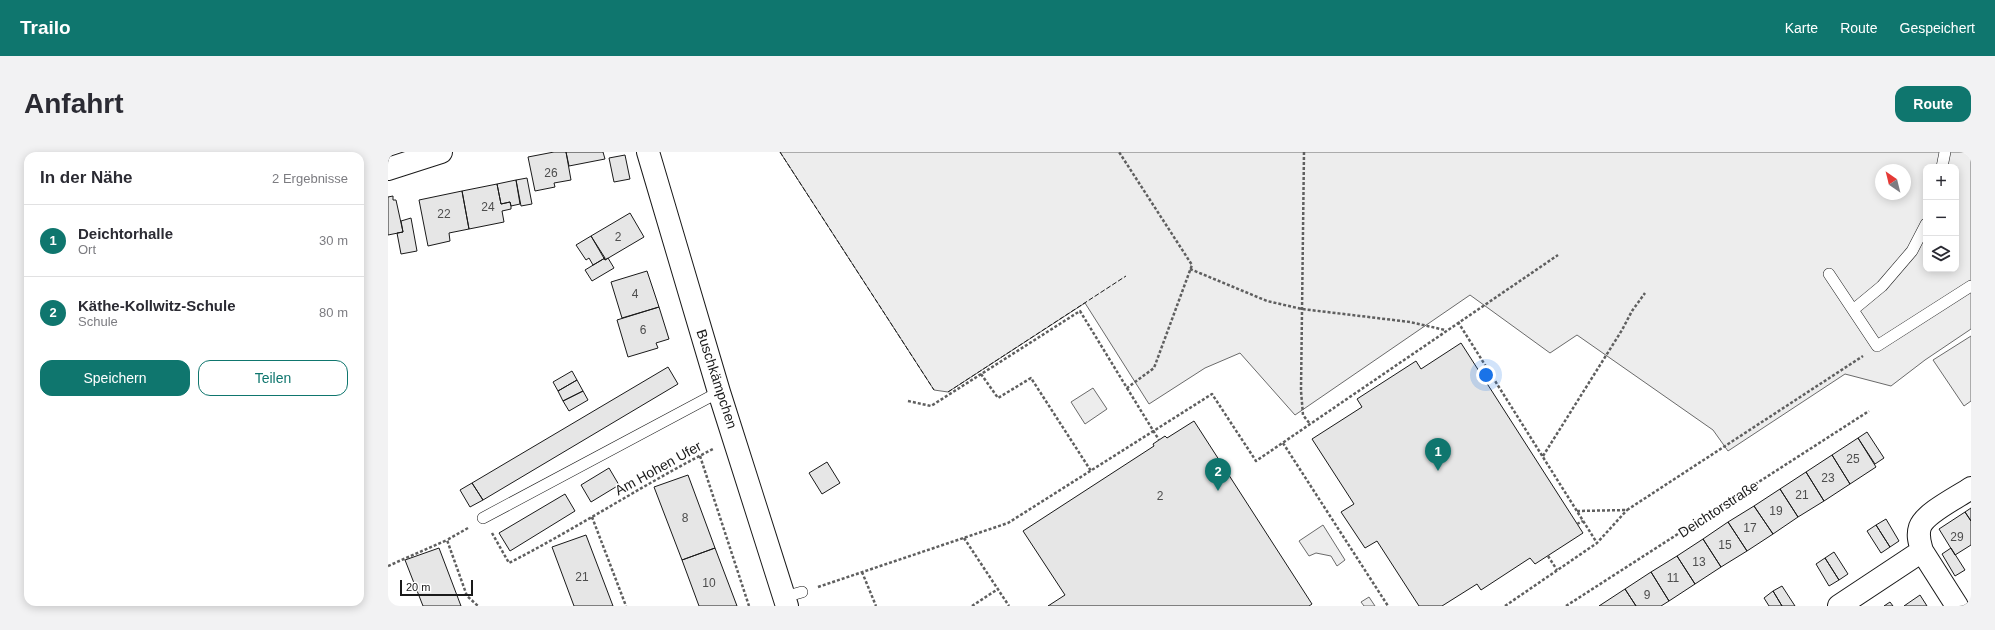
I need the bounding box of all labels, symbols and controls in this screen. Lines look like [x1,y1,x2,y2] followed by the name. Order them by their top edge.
[20,17,71,38] text: Trailo
[1785,20,1818,36] text: Karte
[1840,20,1878,36] text: Route
[1900,20,1975,36] text: Gespeichert
[1895,86,1971,122] button: Route
[24,88,124,119] text: Anfahrt
[1875,164,1911,200] north arrow
[1923,164,1959,272] map controls
[1923,164,1959,200] button: +
[544,166,558,180] house number: 26
[40,168,133,187] text: In der Nähe
[272,171,348,186] text: 2 Ergebnisse
[481,200,495,214] house number: 24
[1923,200,1959,236] button: −
[437,207,451,221] house number: 22
[78,225,173,242] text: Deichtorhalle
[615,230,622,244] house number: 2
[49,233,57,248] text: 1
[319,233,348,248] text: 30 m
[1923,236,1959,272] button: layers
[78,242,96,257] text: Ort
[632,287,639,301] house number: 4
[78,297,236,314] text: Käthe-Kollwitz-Schule
[49,305,57,320] text: 2
[319,305,348,320] text: 80 m
[78,314,118,329] text: Schule
[640,323,647,337] house number: 6
[693,327,741,431] street label: Buschkämpchen
[40,360,190,396] button: Speichern
[198,360,348,396] button: Teilen
[1476,365,1496,385] your location
[612,437,704,498] street label: Am Hohen Ufer
[1425,438,1451,471] pin: 1
[1846,452,1860,466] house number: 25
[1205,458,1231,491] pin: 2
[1821,471,1835,485] house number: 23
[1675,477,1761,541] street label: Deichtorstraße
[1795,488,1809,502] house number: 21
[1157,489,1164,503] house number: 2
[1769,504,1783,518] house number: 19
[682,511,689,525] house number: 8
[1743,521,1757,535] house number: 17
[1950,530,1964,544] house number: 29
[1718,538,1732,552] house number: 15
[1692,555,1706,569] house number: 13
[575,570,589,584] house number: 21
[1667,571,1680,585] house number: 11
[702,576,716,590] house number: 10
[400,578,473,597] scale bar
[406,581,430,593] text: 20 m
[1644,588,1651,602] house number: 9

